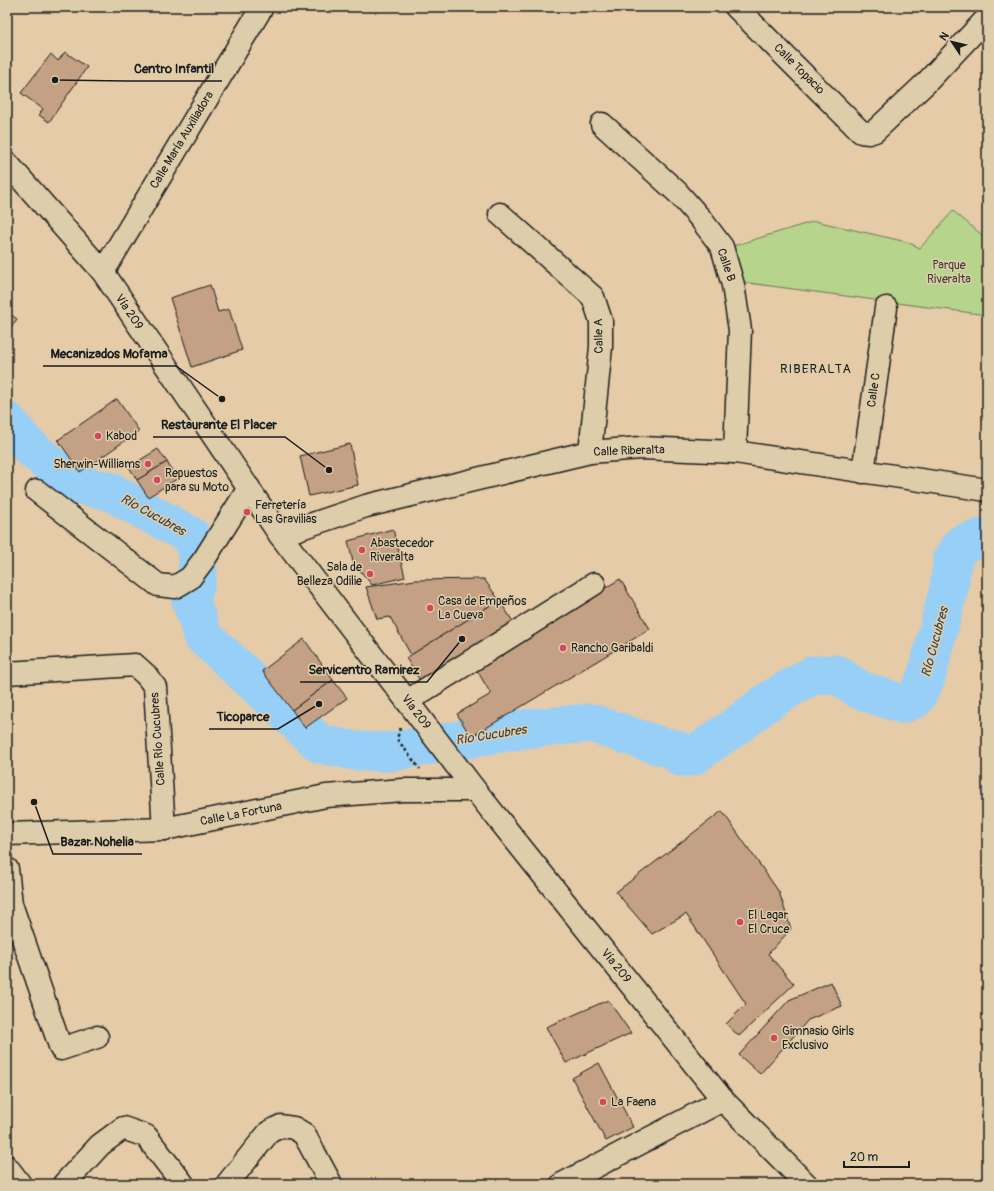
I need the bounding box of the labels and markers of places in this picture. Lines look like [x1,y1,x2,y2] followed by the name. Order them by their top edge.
[126,56,222,81] callout: Centro Infantil
[43,341,176,366] callout: Mecanizados Mofama
[153,412,285,437] callout: Restaurante El Placer
[106,429,137,444] place label: Kabod
[93,431,103,441] marker: Kabod
[53,457,141,472] place label: Sherwin-Williams
[143,459,153,469] marker: Sherwin-Williams
[165,466,229,495] place label: Repuestos para su Moto
[152,475,162,485] marker: Repuestos para su Moto
[255,498,317,527] place label: Ferretería Las Gravilias
[242,507,252,517] marker: Ferretería Las Gravilias
[370,536,434,565] place label: Abastecedor Riveralta
[357,545,367,555] marker: Abastecedor Riveralta
[297,560,362,589] place label: Sala de Belleza Odilie
[365,569,375,579] marker: Sala de Belleza Odilie
[438,594,527,623] place label: Casa de Empeños La Cueva
[425,603,435,613] marker: Casa de Empeños La Cueva
[571,641,653,656] place label: Rancho Garibaldi
[558,643,568,653] marker: Rancho Garibaldi
[300,657,427,682] callout: Servicentro Ramirez
[209,704,278,729] callout: Ticoparce
[53,829,142,854] callout: Bazar Nohelia
[748,908,790,937] place label: El Lagar El Cruce
[735,917,745,927] marker: El Lagar El Cruce
[782,1024,855,1053] place label: Gimnasio Girls Exclusivo
[769,1033,779,1043] marker: Gimnasio Girls Exclusivo
[611,1095,657,1110] place label: La Faena
[598,1097,608,1107] marker: La Faena

